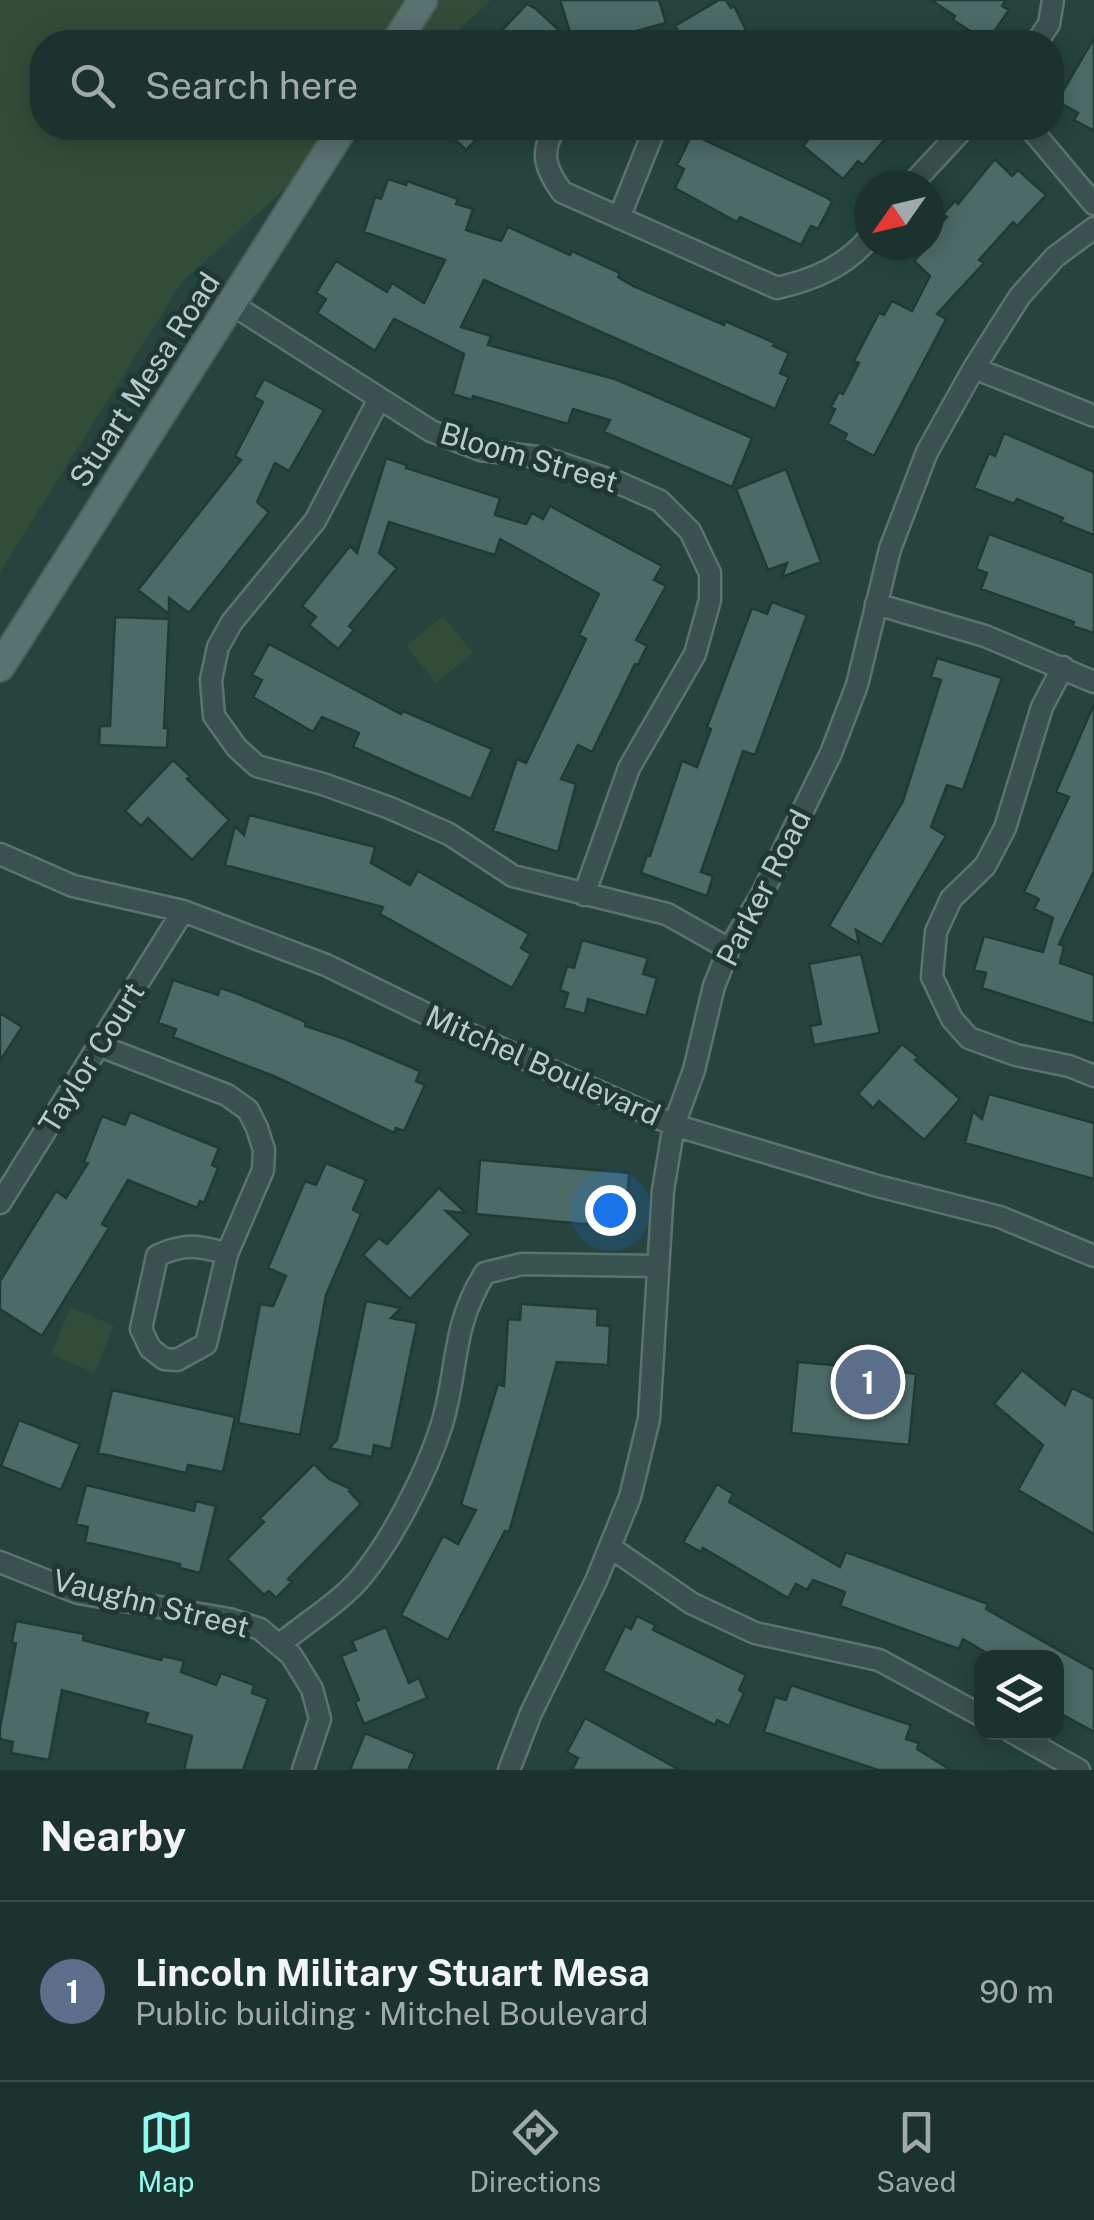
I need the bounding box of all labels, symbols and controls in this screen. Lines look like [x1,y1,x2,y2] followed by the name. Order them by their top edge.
[30,30,1064,140] search box
[65,58,120,113] icon: search
[145,63,358,108] text: Search here
[854,170,944,260] north arrow
[61,265,227,494] street label: Stuart Mesa Road
[436,414,622,500] street label: Bloom Street
[708,803,818,972] street label: Parker Road
[31,976,152,1139] street label: Taylor Court
[421,997,666,1133] street label: Mitchel Boulevard
[585,1185,636,1236] your location
[836,1344,900,1420] pin: 1
[49,1561,253,1645] street label: Vaughn Street
[974,1650,1064,1740] map controls
[974,1650,1064,1740] button: layers
[40,1811,186,1860] text: Nearby
[135,1950,650,1995] text: Lincoln Military Stuart Mesa
[66,1973,79,2010] text: 1
[979,1973,1054,2010] text: 90 m
[135,1995,648,2032] text: Public building · Mitchel Boulevard
[138,2105,194,2198] tab: Map
[470,2105,601,2198] tab: Directions
[876,2105,956,2198] tab: Saved

